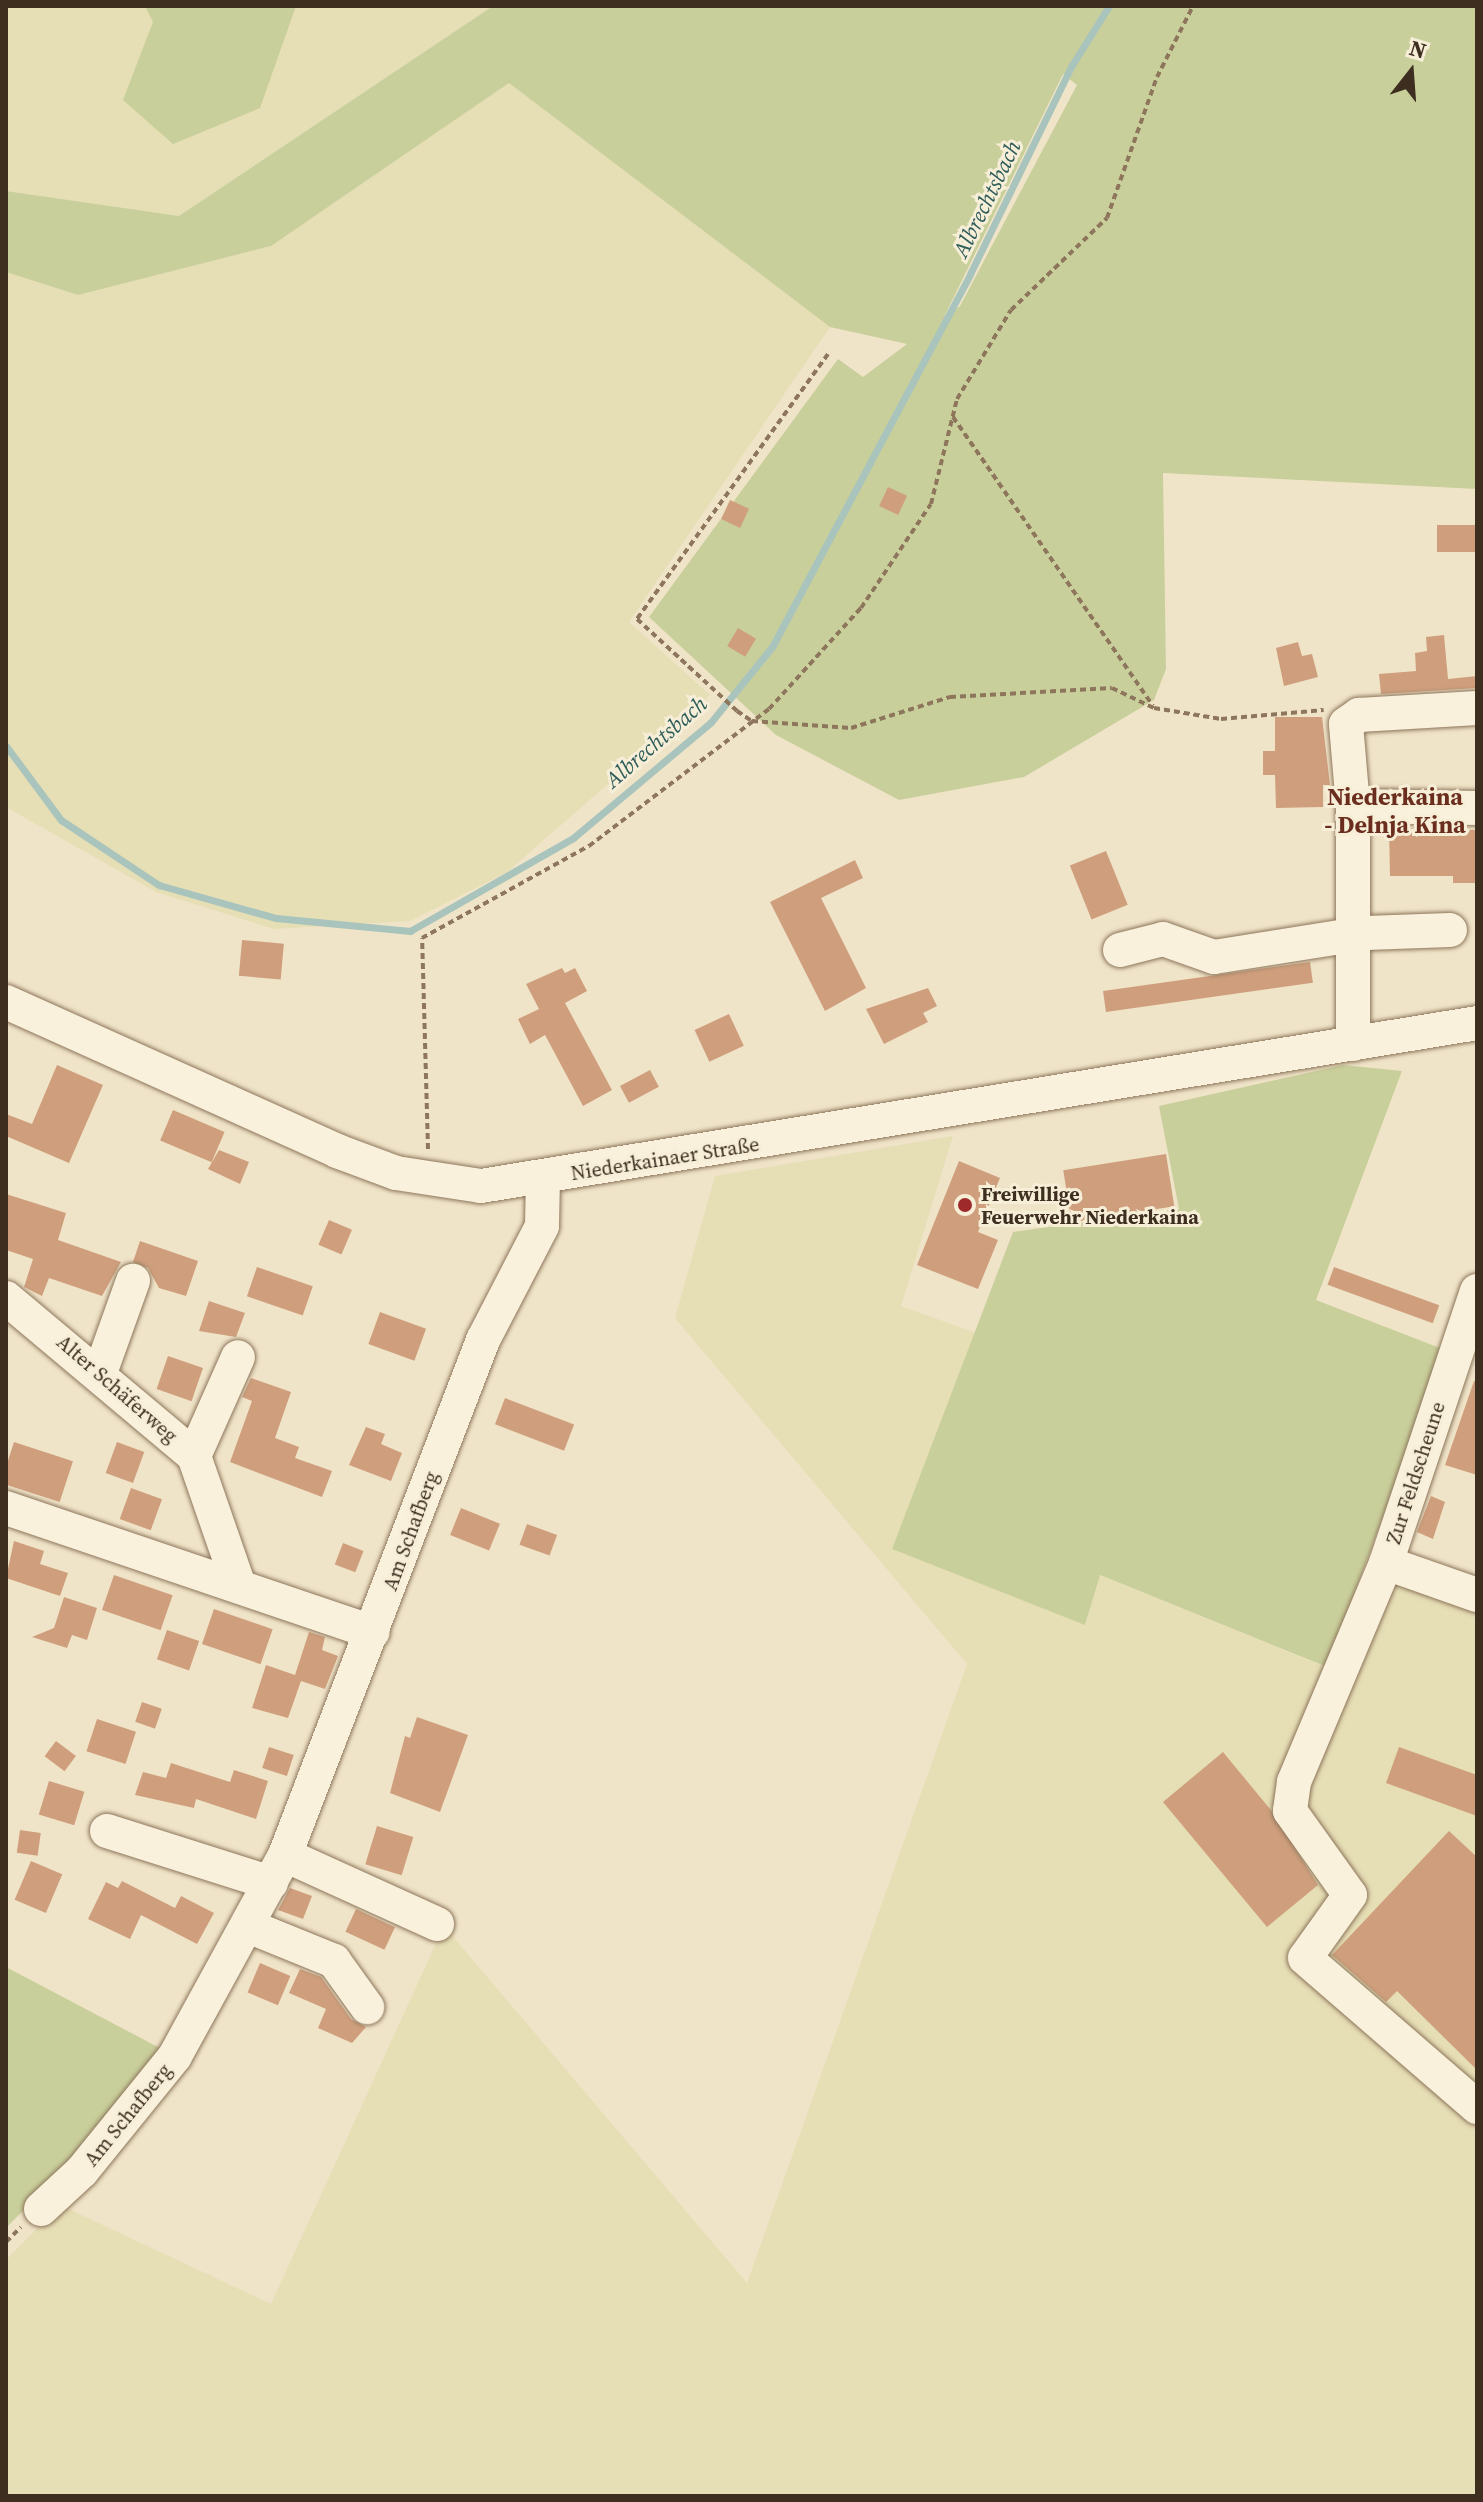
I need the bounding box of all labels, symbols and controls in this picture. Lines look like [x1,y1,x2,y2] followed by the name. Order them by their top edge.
[1371,32,1451,112] north arrow
[1406,32,1430,66] text: N
[947,136,1027,262] water label: Albrechtsbach
[600,691,712,793] water label: Albrechtsbach
[1324,783,1466,839] district label: Niederkaina - Delnja Kina
[569,1132,761,1186] street label: Niederkainaer Straße
[981,1182,1199,1229] place label: Freiwillige Feuerwehr Niederkaina
[956,1196,974,1214] marker: Freiwillige Feuerwehr Niederkaina
[52,1330,182,1448] street label: Alter Schäferweg
[1382,1399,1450,1547] street label: Zur Feldscheune
[378,1468,444,1594] street label: Am Schafberg
[79,2059,177,2171] street label: Am Schafberg

